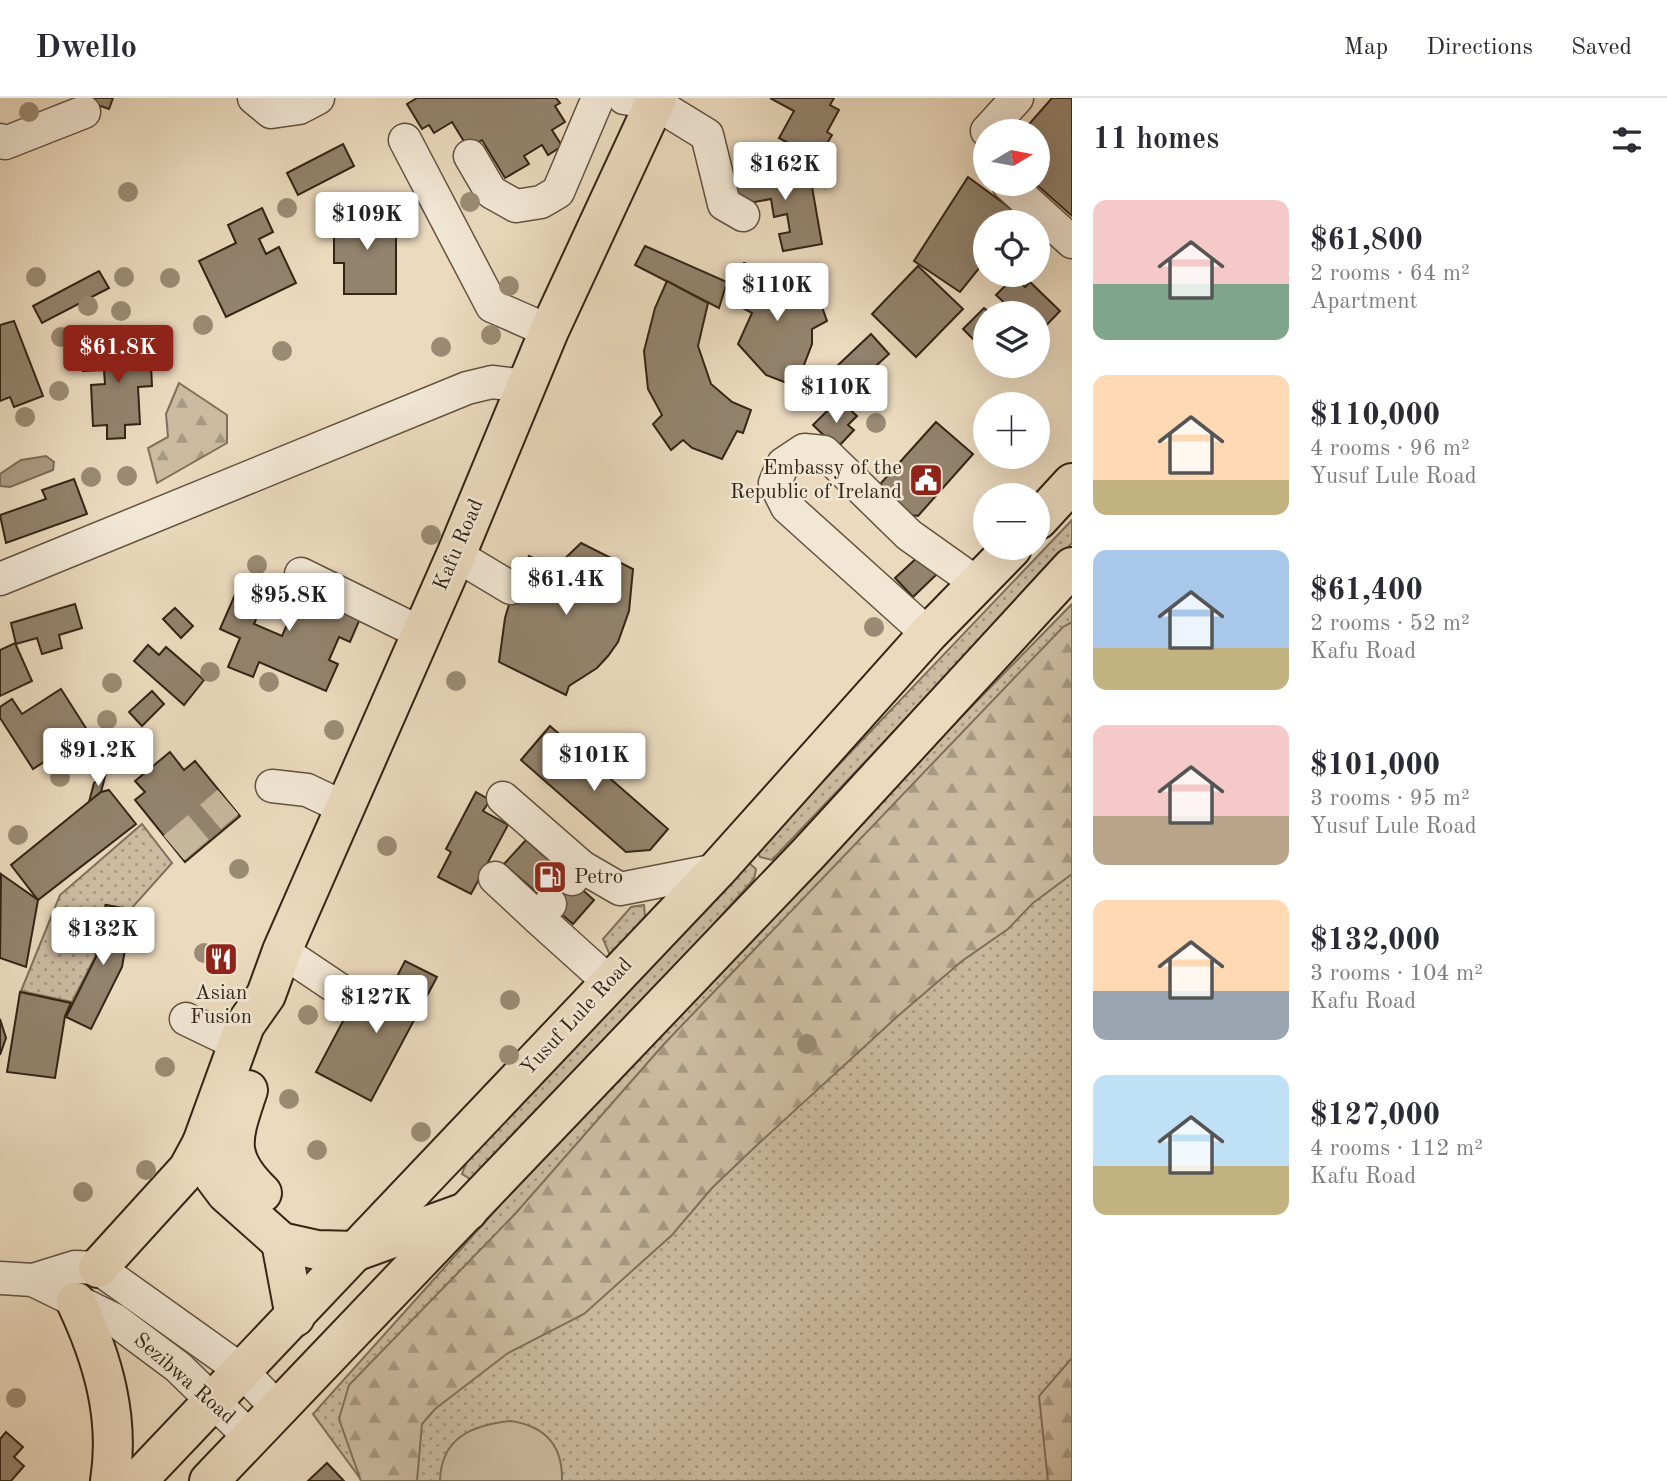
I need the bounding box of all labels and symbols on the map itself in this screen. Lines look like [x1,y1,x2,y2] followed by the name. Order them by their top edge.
[973,119,1050,196] north arrow
[736,142,834,202] pin: $162K
[318,192,416,252] pin: $109K
[728,264,826,323] pin: $110K
[61,326,175,385] pin: $61.8K
[787,366,885,425] pin: $110K
[730,458,902,503] place label: Embassy of the Republic of Ireland
[907,461,945,499] public building icon: Embassy of the Republic of Ireland
[430,496,488,594] street label: Kafu Road
[509,558,623,617] pin: $61.4K
[232,574,346,633] pin: $95.8K
[41,728,155,788] pin: $91.2K
[545,734,643,793] pin: $101K
[531,858,569,896] fuel station icon: Petro
[574,867,623,888] place label: Petro
[54,908,152,967] pin: $132K
[202,940,240,978] restaurant icon: Asian Fusion
[517,954,637,1080] street label: Yusuf Lule Road
[327,976,425,1035] pin: $127K
[190,983,252,1028] place label: Asian Fusion
[129,1330,239,1429] street label: Sezibwa Road

